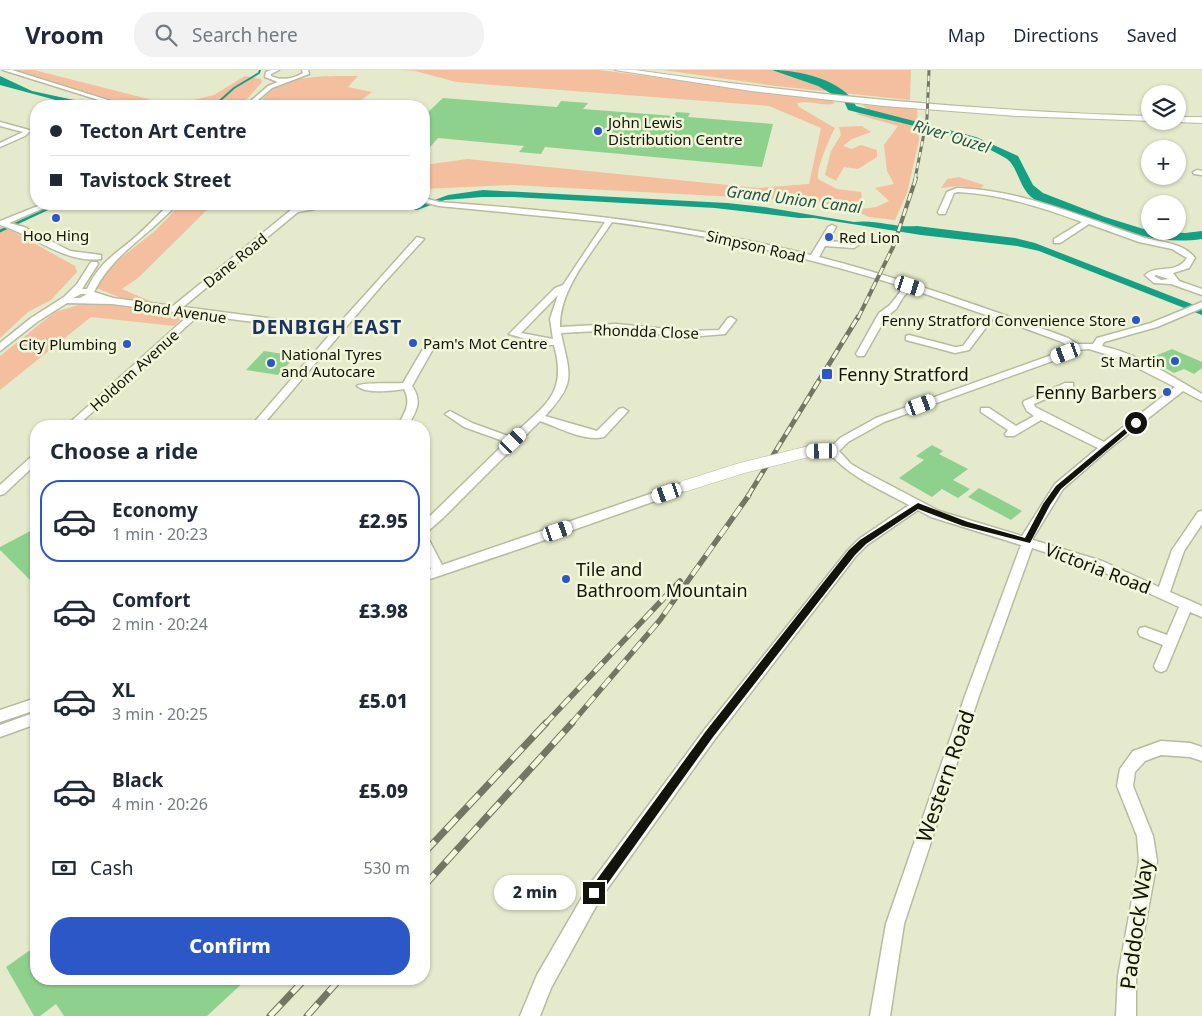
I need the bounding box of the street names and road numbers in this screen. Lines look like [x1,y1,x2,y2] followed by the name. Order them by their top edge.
[705,225,807,267] street label: Simpson Road
[199,228,271,292] street label: Dane Road
[132,295,228,327] street label: Bond Avenue
[593,319,699,343] street label: Rhondda Close
[85,325,183,415] street label: Holdom Avenue
[1042,537,1154,599] street label: Victoria Road
[909,706,981,846] street label: Western Road
[1113,857,1159,991] street label: Paddock Way

